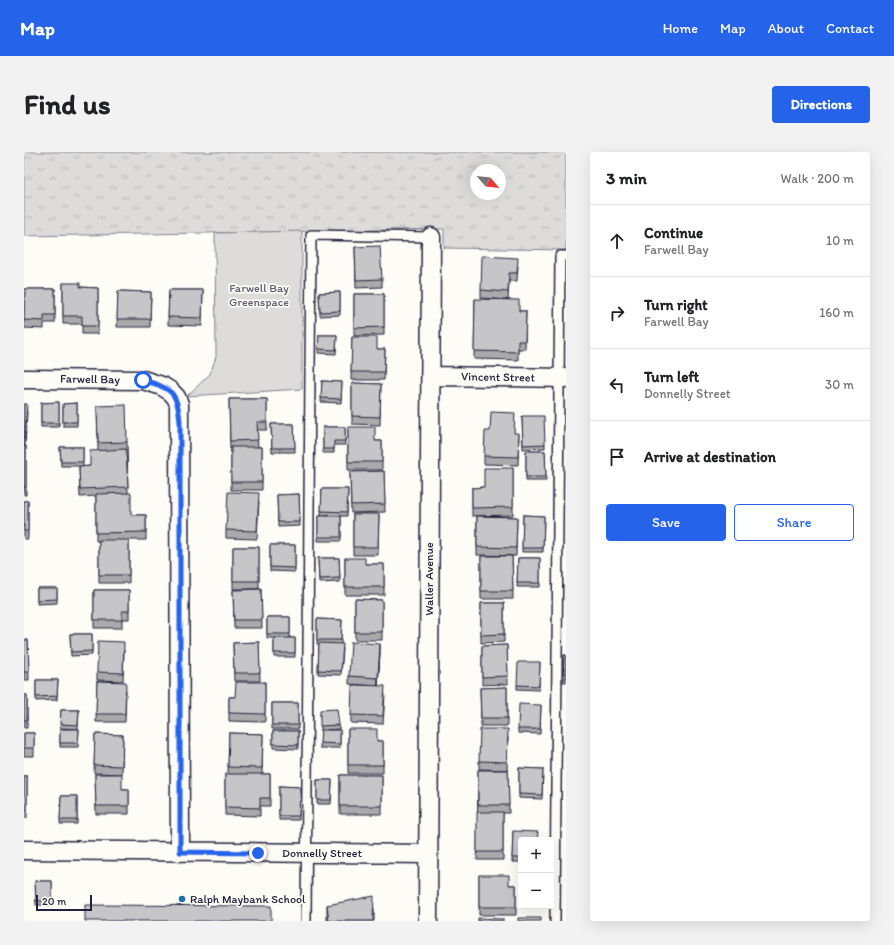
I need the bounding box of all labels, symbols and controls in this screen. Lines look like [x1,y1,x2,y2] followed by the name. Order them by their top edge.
[20,17,55,40] text: Map
[663,20,698,37] text: Home
[720,20,746,37] text: Map
[768,20,804,37] text: About
[826,20,874,37] text: Contact
[772,86,870,123] button: Directions
[24,87,111,121] text: Find us
[470,164,506,200] north arrow
[606,168,647,188] text: 3 min
[781,171,854,186] text: Walk · 200 m
[644,224,703,242] text: Continue
[606,230,628,252] icon: ahead
[826,233,854,248] text: 10 m
[644,242,709,257] text: Farwell Bay
[229,281,289,309] park label: Farwell Bay Greenspace
[644,296,708,314] text: Turn right
[606,302,628,324] icon: right
[819,305,854,320] text: 160 m
[644,314,709,329] text: Farwell Bay
[644,368,699,386] text: Turn left
[461,369,536,385] street label: Vincent Street
[60,371,120,387] street label: Farwell Bay
[134,371,152,389] route start
[606,374,628,396] icon: left
[825,377,854,392] text: 30 m
[644,386,731,401] text: Donnelly Street
[606,446,628,468] icon: arrive
[644,448,776,466] text: Arrive at destination
[606,504,726,541] button: Save
[734,504,854,541] button: Share
[422,542,436,616] street label: Waller Avenue
[518,837,554,909] map controls
[518,837,554,873] button: +
[249,844,267,862] route end
[282,846,363,860] street label: Donnelly Street
[518,873,554,909] button: −
[190,892,306,906] place label: Ralph Maybank School
[36,893,92,912] scale bar
[177,894,187,904] marker: Ralph Maybank School
[42,895,66,908] text: 20 m

